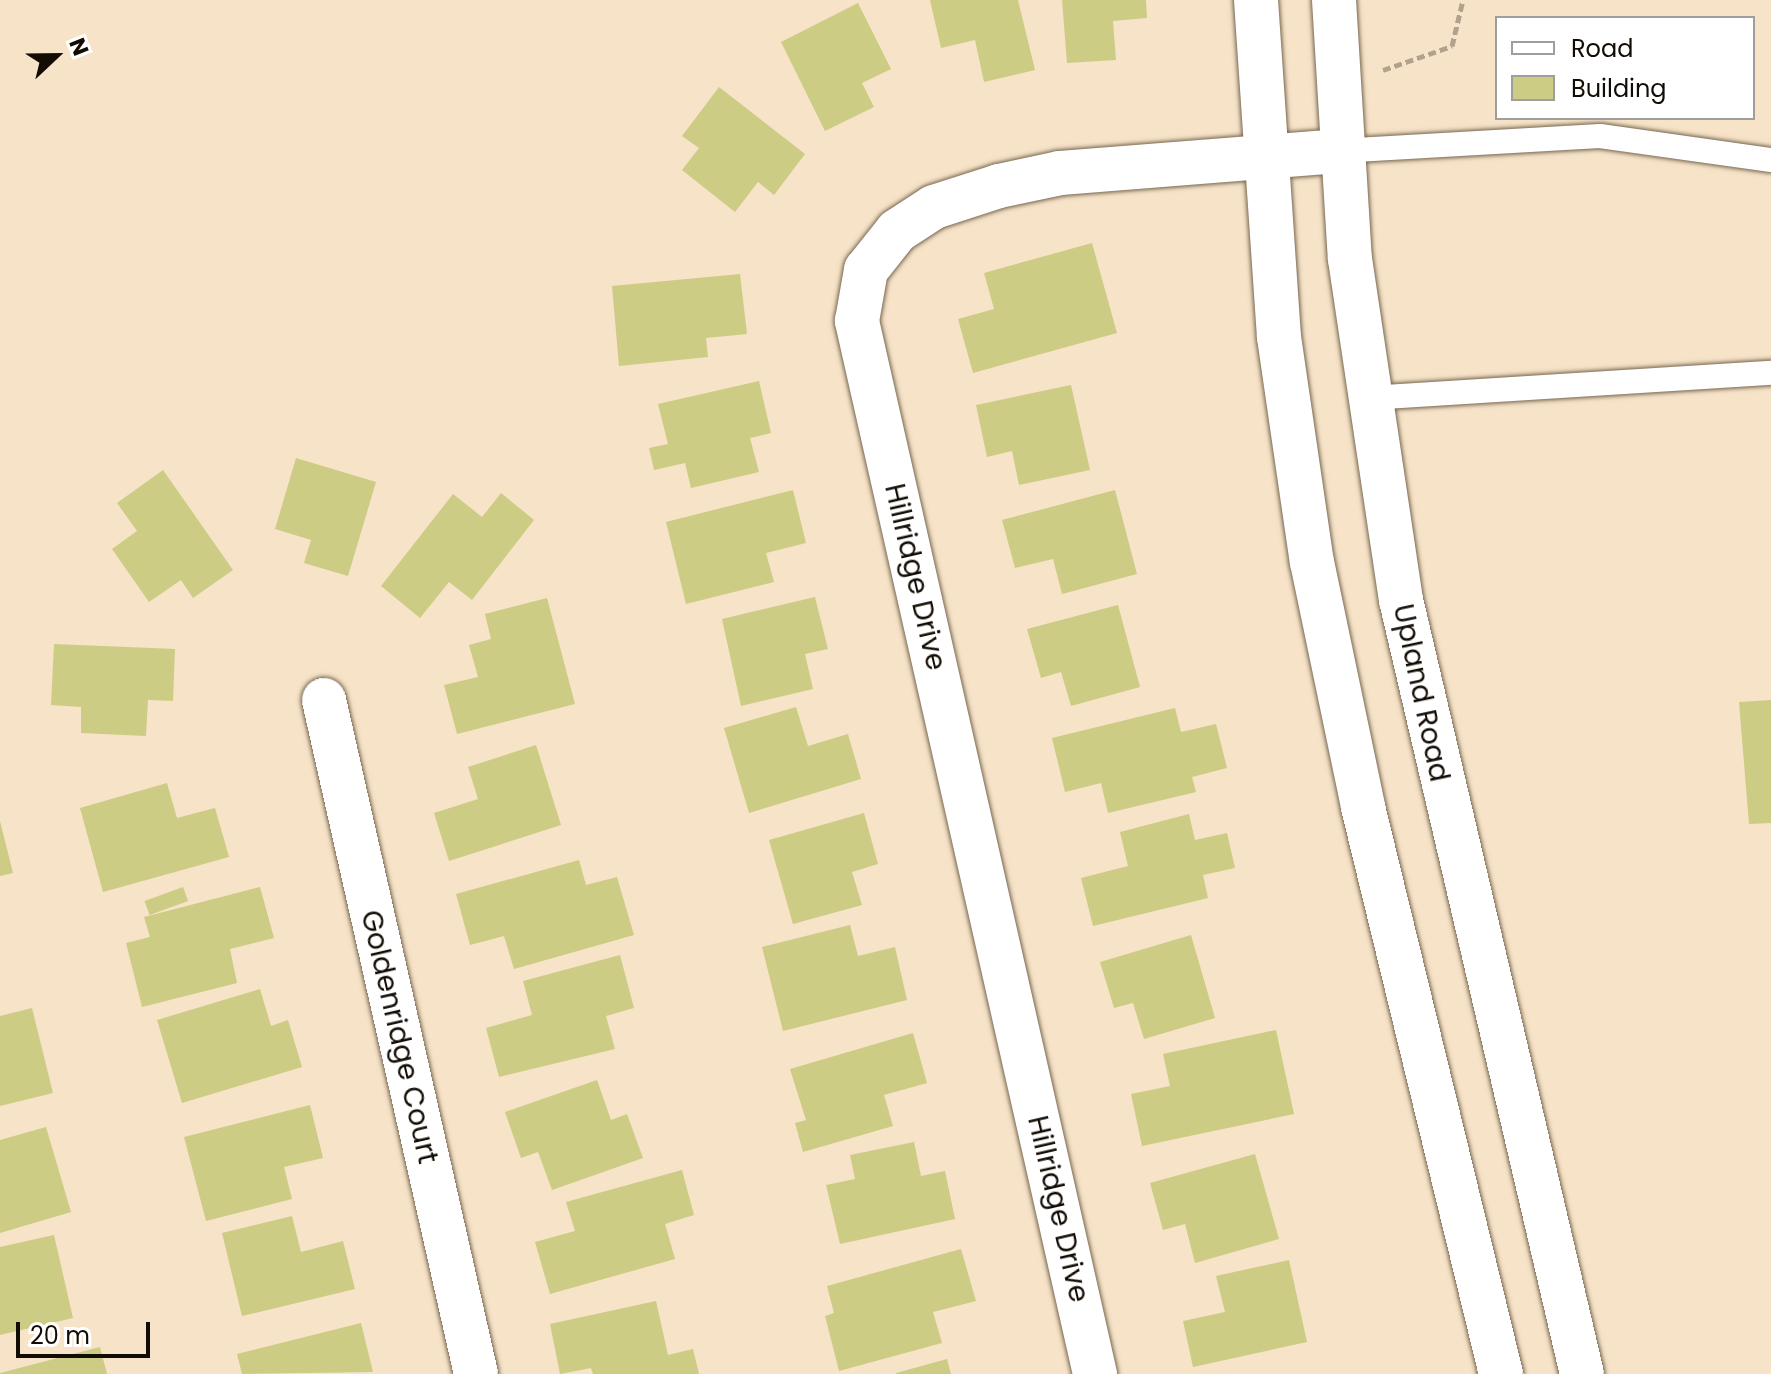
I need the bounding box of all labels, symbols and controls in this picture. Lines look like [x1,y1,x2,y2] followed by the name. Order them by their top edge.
[16,16,96,96] north arrow
[1495,16,1755,120] legend
[1571,32,1633,65] text: Road
[61,33,96,60] text: N
[1571,72,1667,105] text: Building
[877,481,953,673] street label: Hillridge Drive
[1386,601,1456,785] street label: Upland Road
[354,907,444,1167] street label: Goldenridge Court
[1020,1113,1096,1305] street label: Hillridge Drive
[20,1306,154,1356] scale bar
[30,1319,90,1352] text: 20 m

